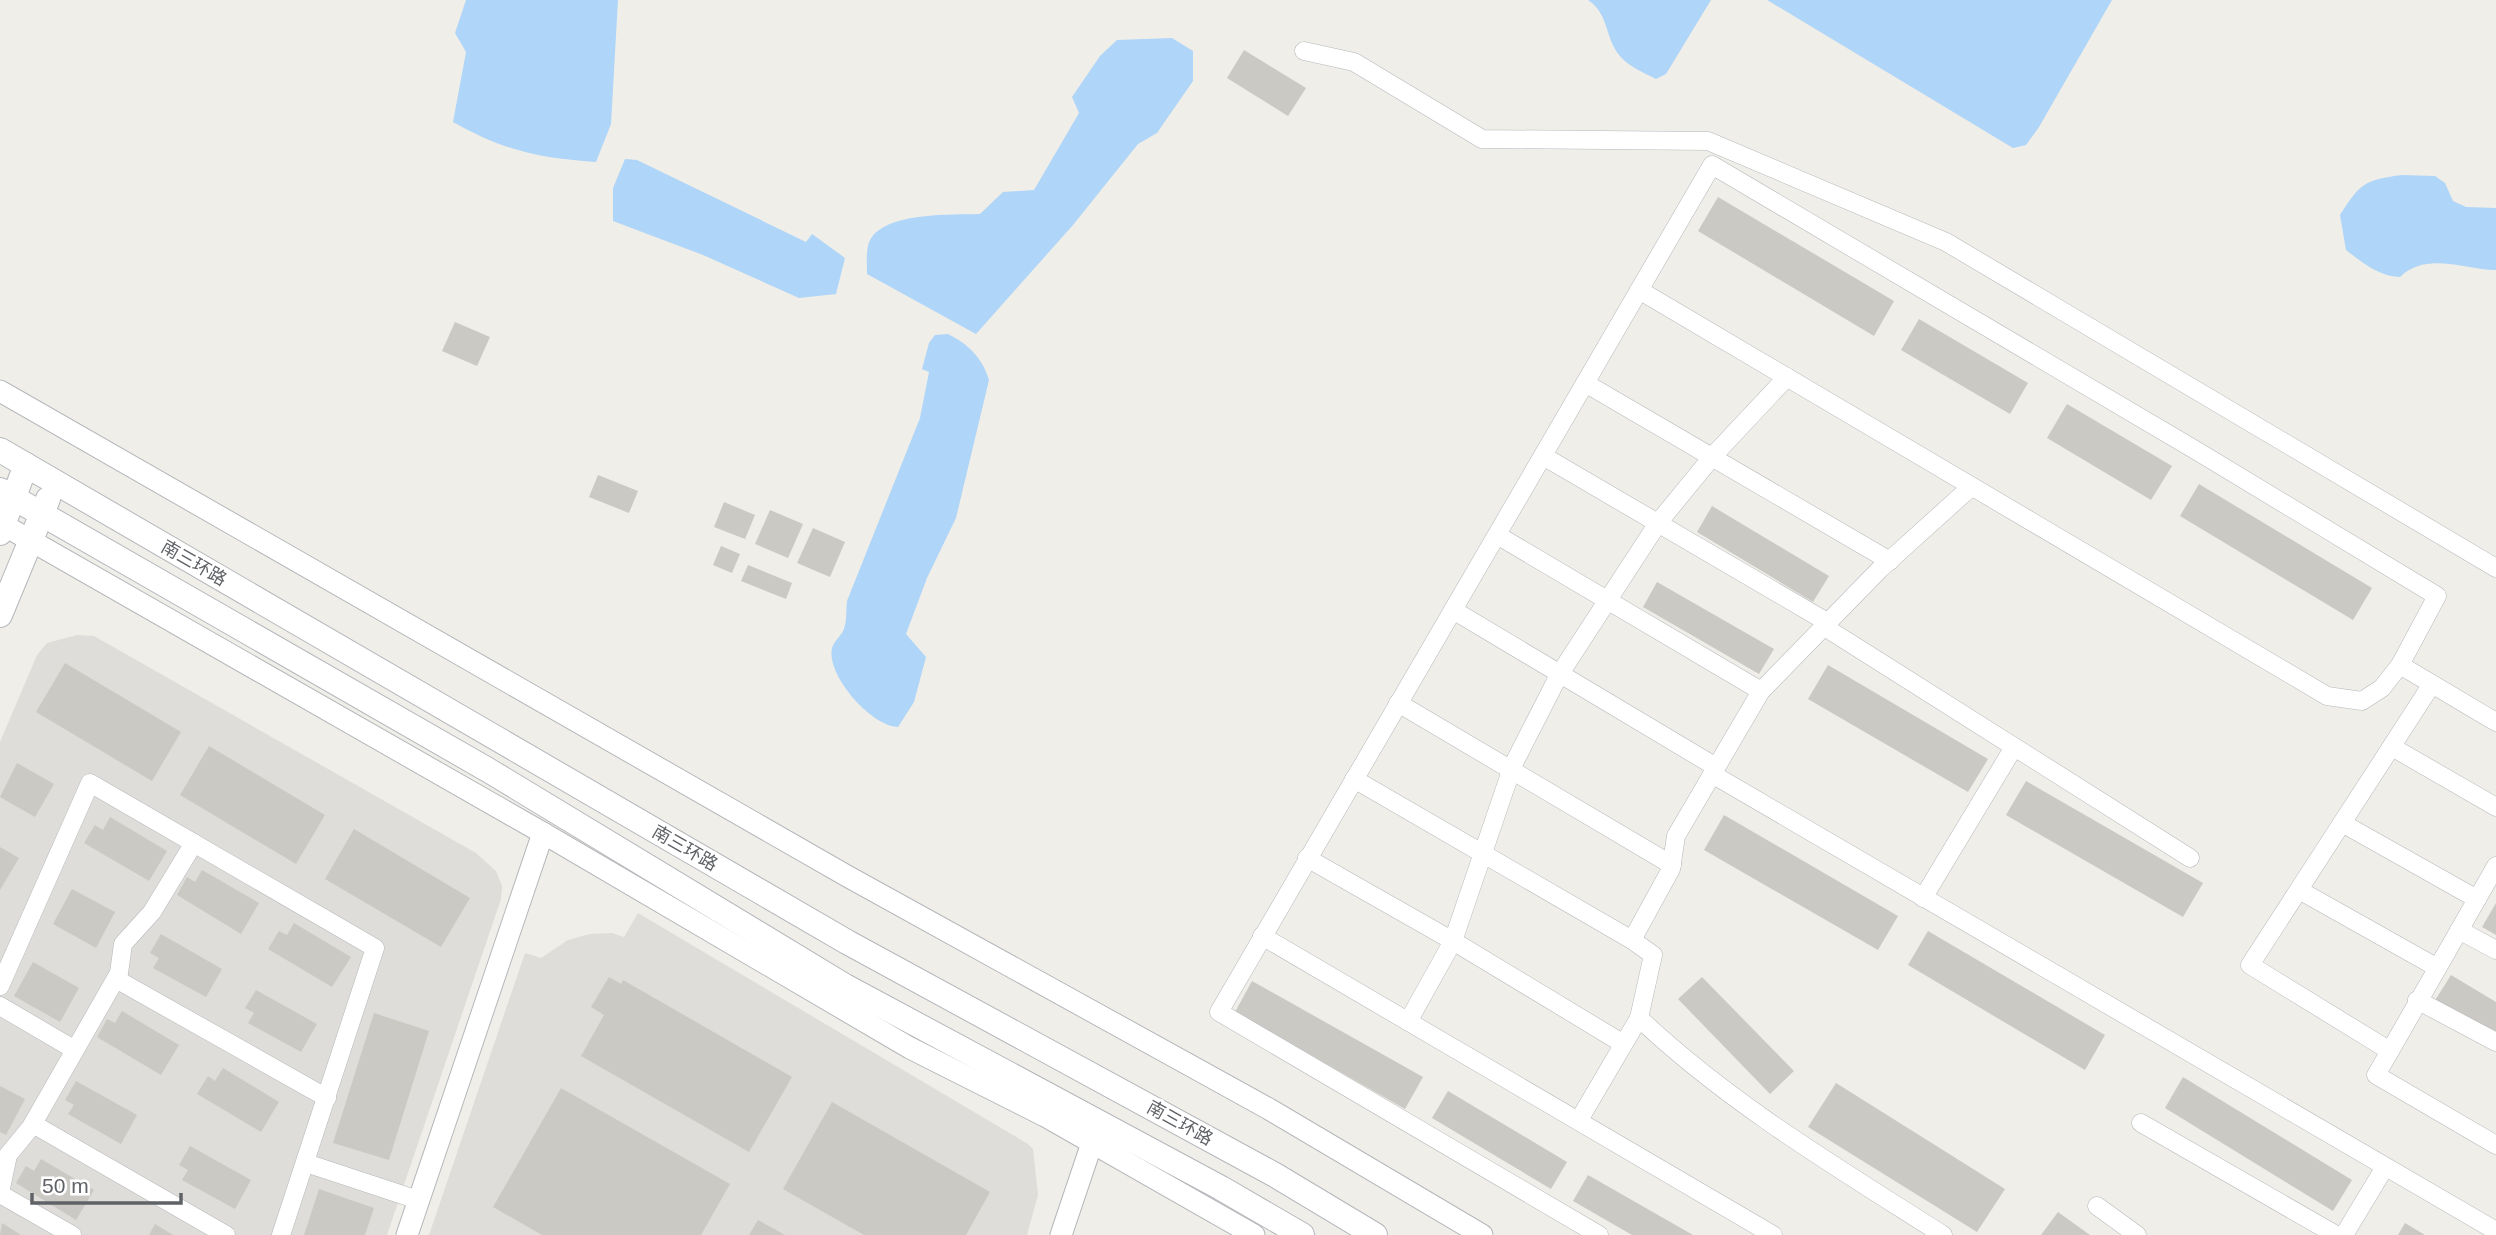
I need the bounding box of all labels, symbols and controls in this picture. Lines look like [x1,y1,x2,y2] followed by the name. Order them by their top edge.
[158,536,230,590] street label: 南三环路
[649,821,721,875] street label: 南三环路
[1144,1097,1216,1149] street label: 南三环路
[32,1162,180,1206] scale bar
[42,1174,89,1197] text: 50 m

